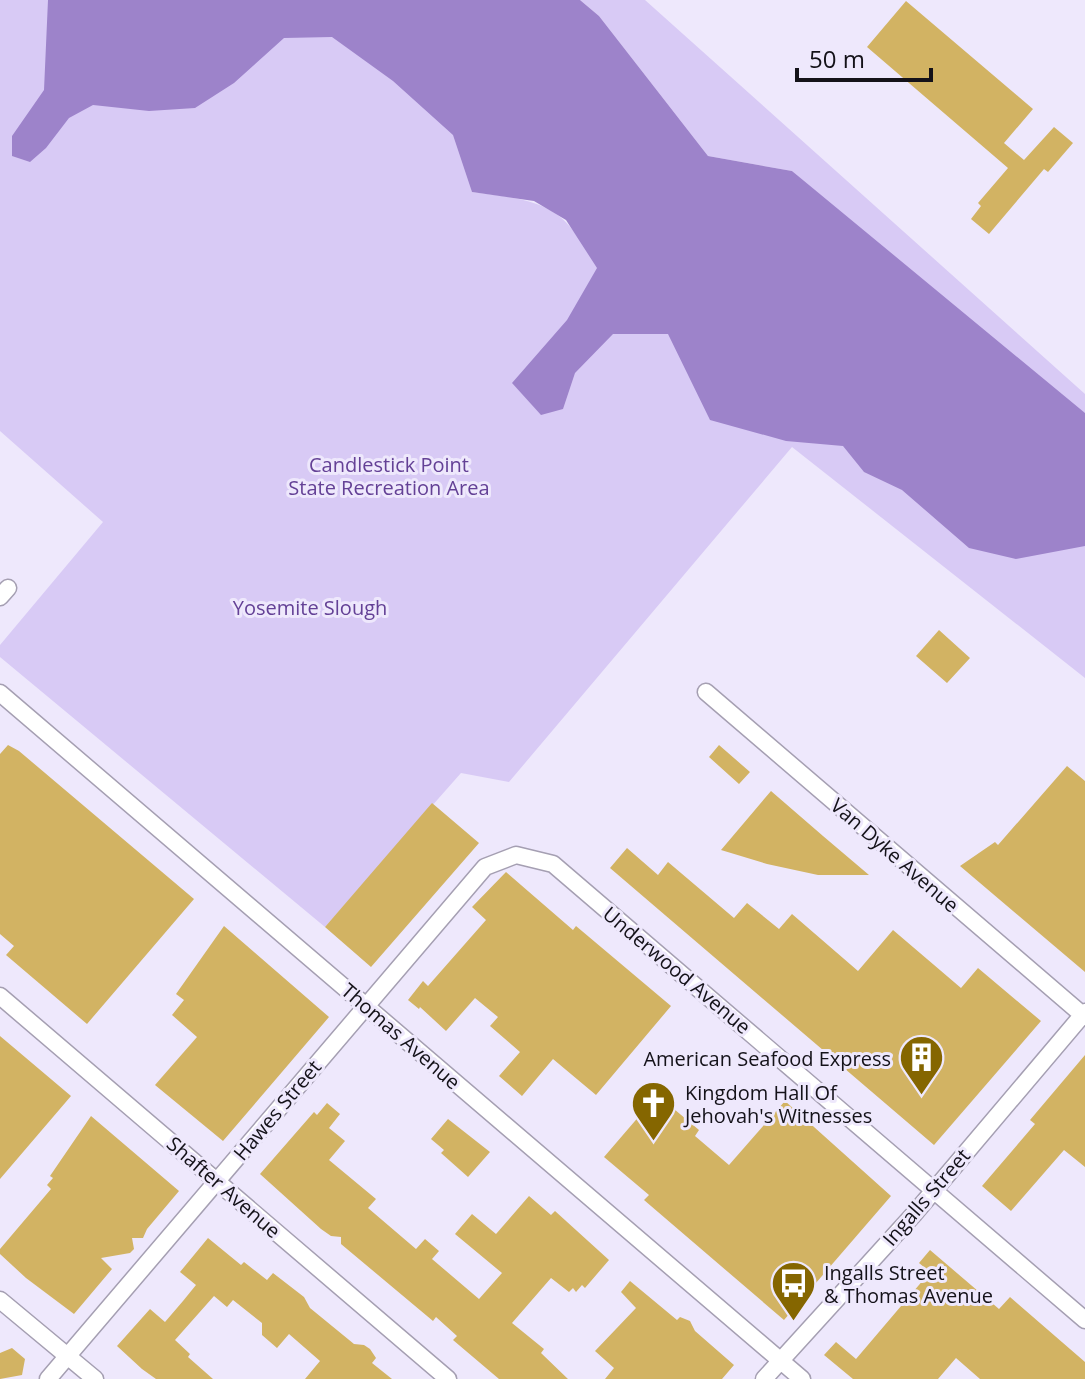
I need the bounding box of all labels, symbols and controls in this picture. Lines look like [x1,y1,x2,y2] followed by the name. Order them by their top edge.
[797,32,931,82] scale bar
[809,42,865,75] text: 50 m
[288,451,490,501] park label: Candlestick Point State Recreation Area
[233,594,387,621] park label: Yosemite Slough
[825,792,965,918] street label: Van Dyke Avenue
[597,900,757,1040] street label: Underwood Avenue
[336,977,466,1095] street label: Thomas Avenue
[898,1034,946,1097] building icon: American Seafood Express
[643,1045,891,1072] place label: American Seafood Express
[227,1054,327,1166] street label: Hawes Street
[683,1079,872,1129] place label: Kingdom Hall Of Jehovah's Witnesses
[630,1080,678,1143] church icon: Kingdom Hall Of Jehovah's Witnesses
[161,1130,287,1244] street label: Shafter Avenue
[876,1143,976,1251] street label: Ingalls Street
[824,1259,993,1309] place label: Ingalls Street & Thomas Avenue
[769,1260,817,1323] bus stop icon: Ingalls Street & Thomas Avenue

